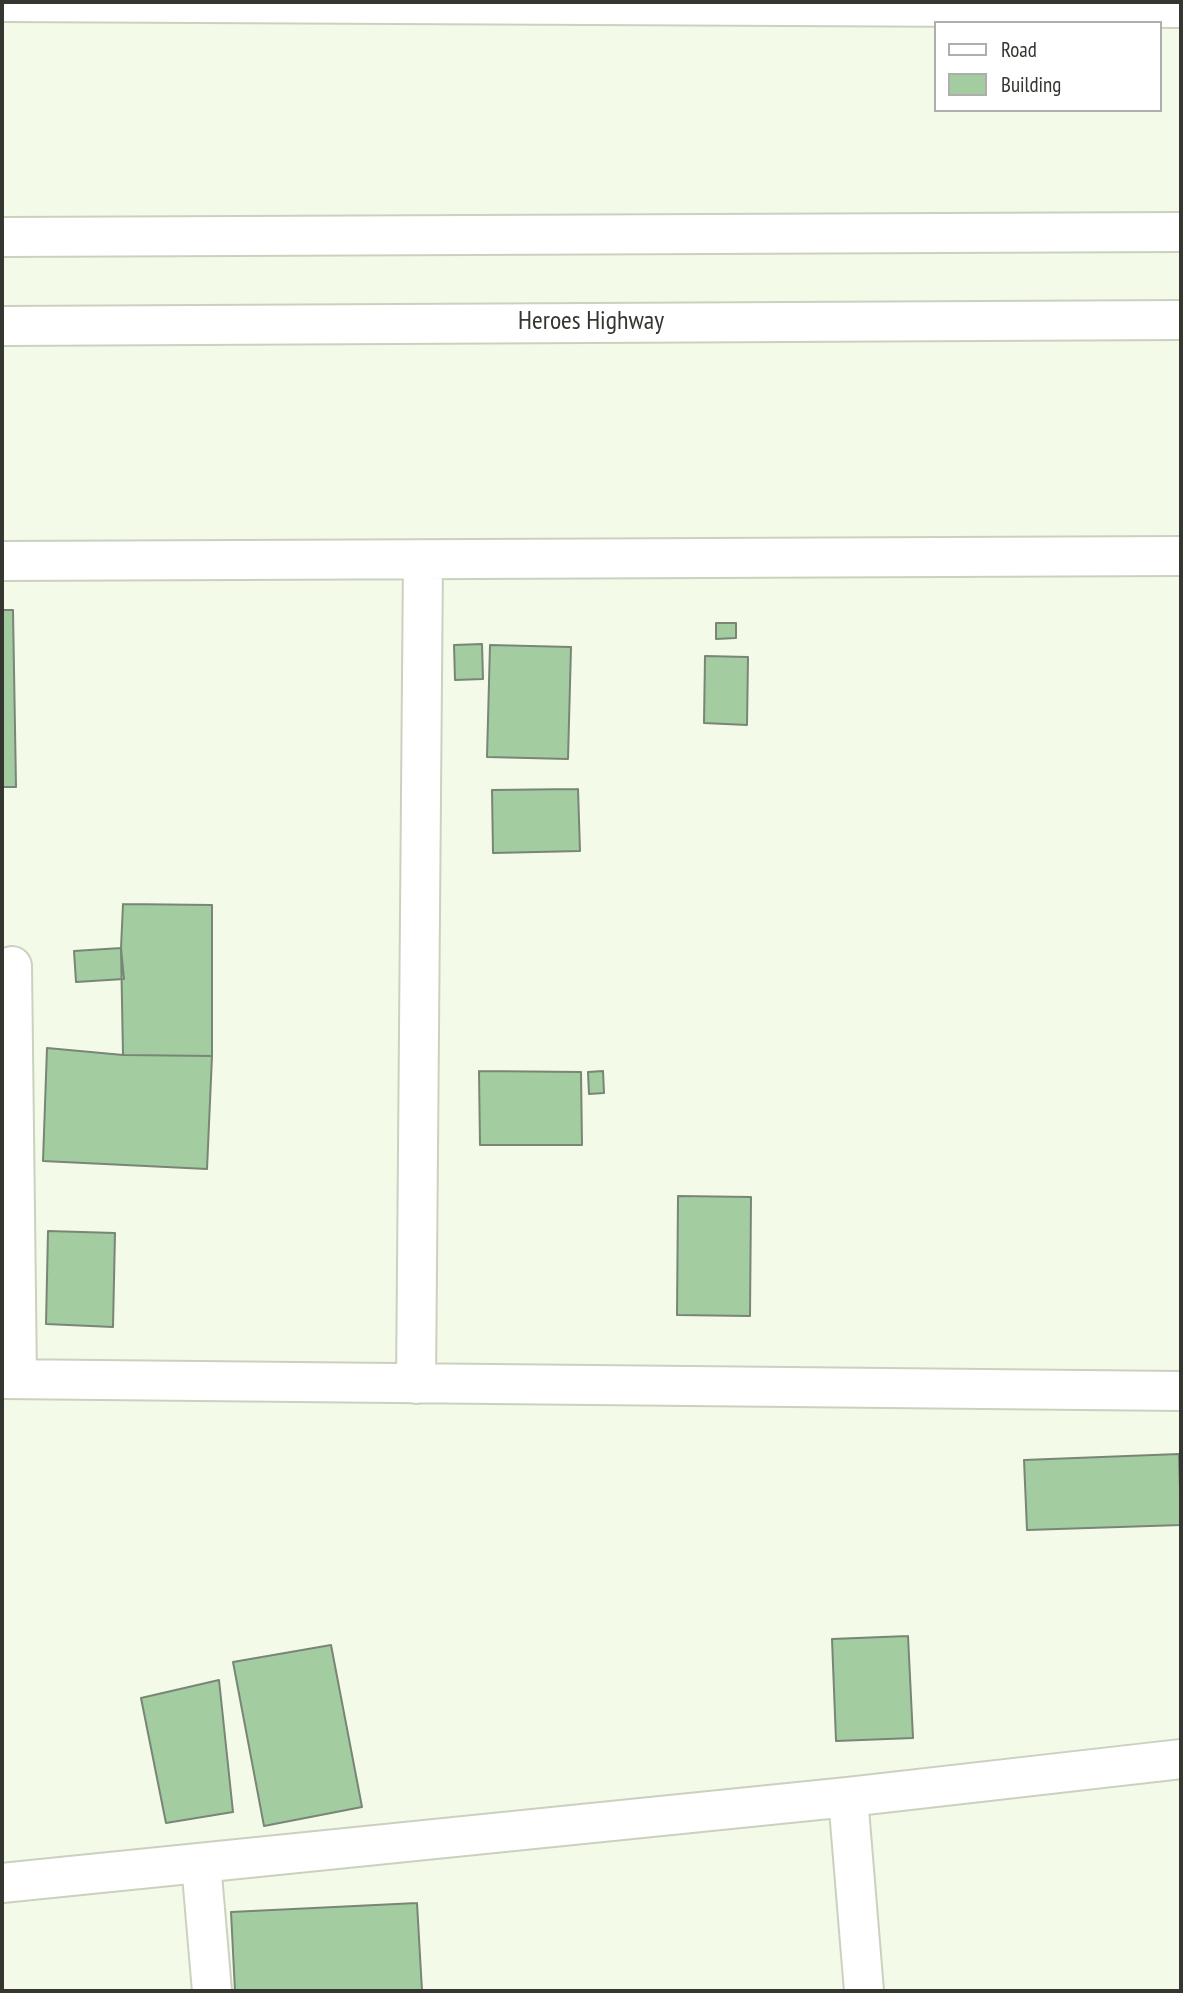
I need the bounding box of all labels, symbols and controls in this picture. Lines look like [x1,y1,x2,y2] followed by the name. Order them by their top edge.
[934,21,1162,112] legend
[1001,36,1037,63] text: Road
[1001,71,1061,98] text: Building
[518,306,664,338] street label: Heroes Highway

